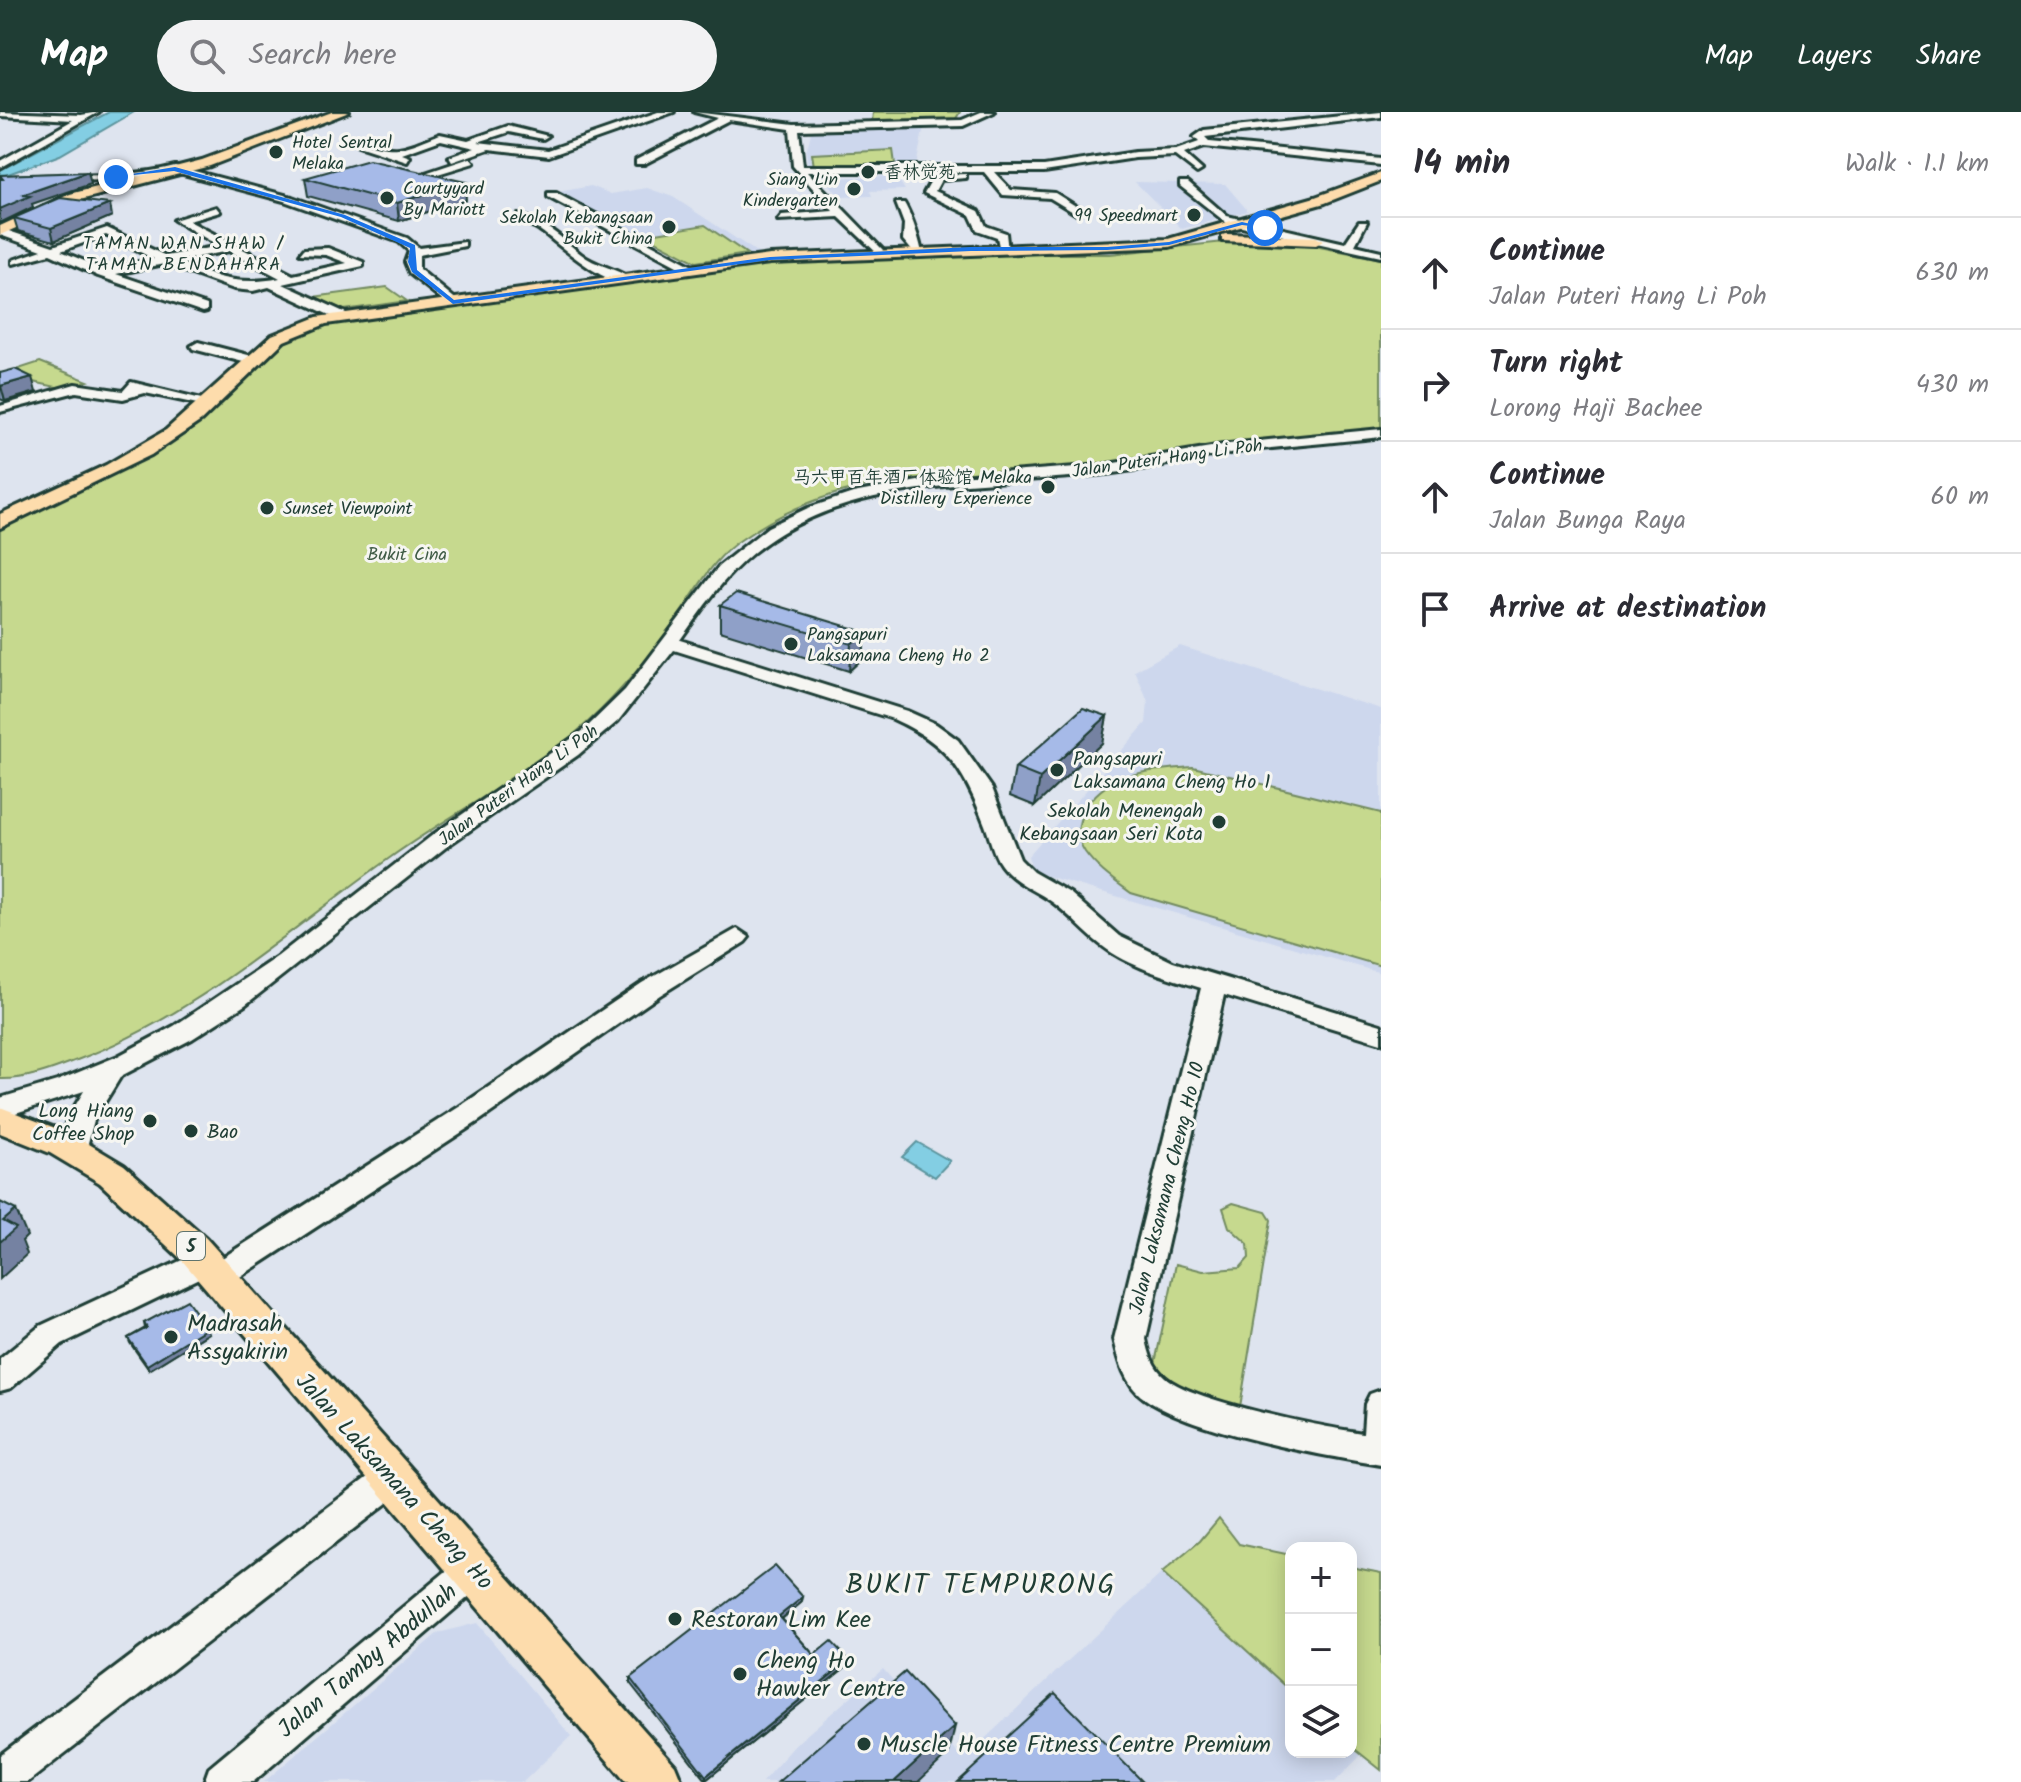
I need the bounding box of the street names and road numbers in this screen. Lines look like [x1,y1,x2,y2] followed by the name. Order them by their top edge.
[1070,432,1264,487] street label: Jalan Puteri Hang Li Poh
[433,718,605,854] street label: Jalan Puteri Hang Li Poh
[1121,1059,1215,1318] street label: Jalan Laksamana Cheng Ho 10
[177,1232,205,1260] road number: 5
[285,1364,503,1600] street label: Jalan Laksamana Cheng Ho
[269,1574,467,1749] street label: Jalan Tamby Abdullah

